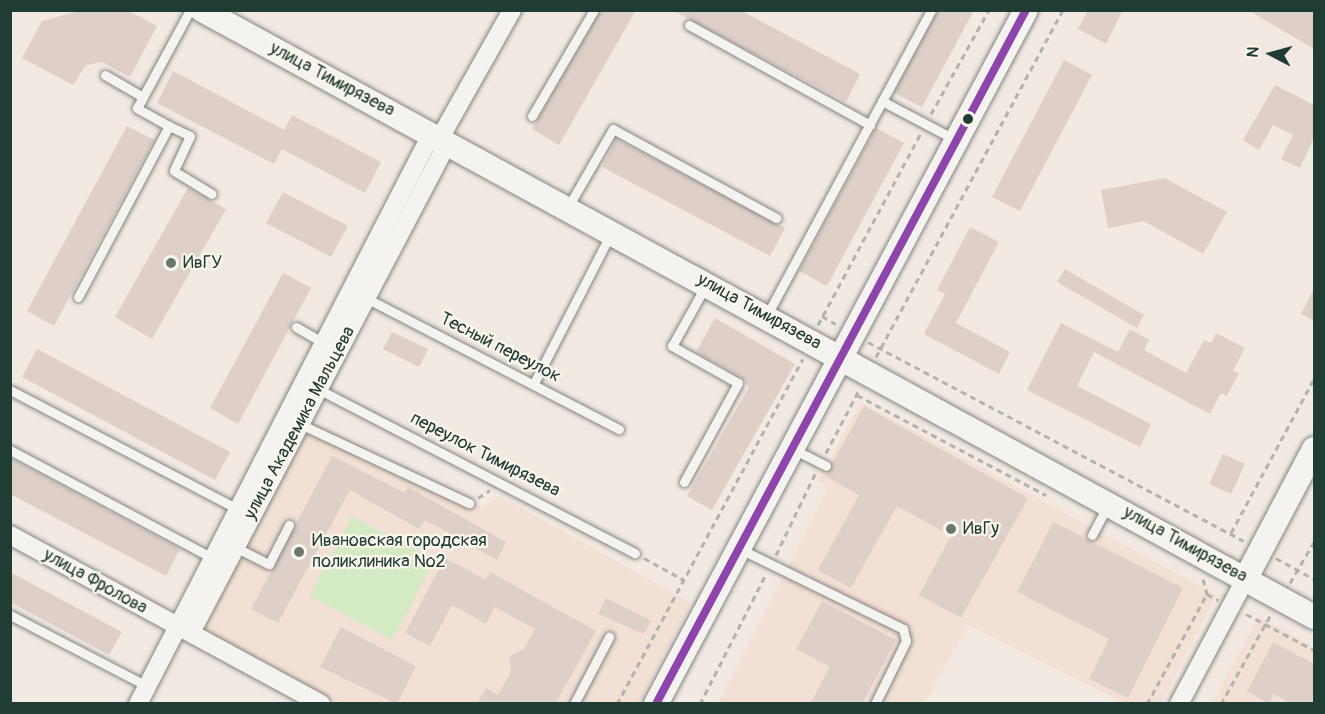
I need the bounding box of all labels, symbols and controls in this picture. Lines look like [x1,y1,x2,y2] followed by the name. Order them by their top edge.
[1241,24,1301,84] north arrow
[266,38,398,122] street label: улица Тимирязева
[1243,46,1264,59] text: N
[962,113,974,125] unlabelled marker
[183,252,222,274] place label: ИвГУ
[164,256,178,270] marker: ИвГУ
[693,269,825,355] street label: улица Тимирязева
[436,308,564,388] street label: Тесный переулок
[240,323,360,523] street label: улица Академика Мальцева
[407,408,563,502] street label: переулок Тимирязева
[1119,502,1251,588] street label: улица Тимирязева
[963,518,999,540] place label: ИвГу
[944,522,958,536] marker: ИвГу
[312,531,487,574] place label: Ивановская городская поликлиника №2
[290,543,308,561] marker: Ивановская городская поликлиника №2
[39,545,151,619] street label: улица Фролова

